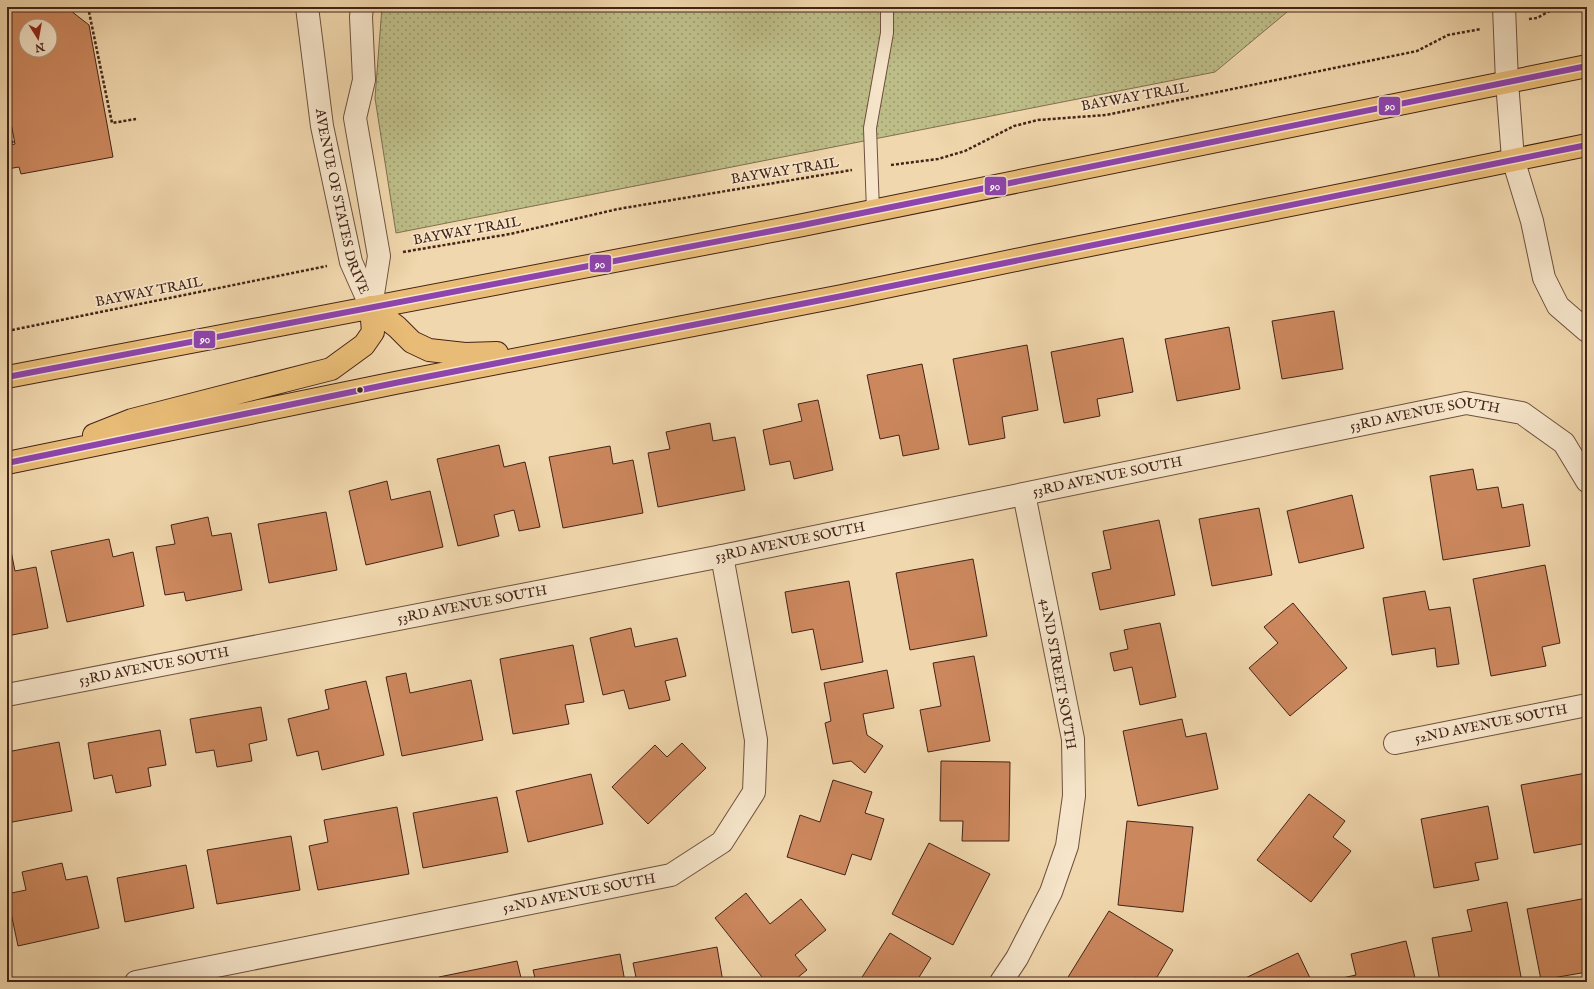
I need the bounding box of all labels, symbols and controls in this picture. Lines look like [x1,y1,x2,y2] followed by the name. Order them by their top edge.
[18,18,58,58] north arrow
[33,39,47,55] text: N
[1080,79,1190,115] street label: BAYWAY TRAIL
[1378,96,1401,116] line badge: 90
[1384,100,1396,114] text: 90
[311,107,373,297] street label: AVENUE OF STATES DRIVE
[730,154,840,188] street label: BAYWAY TRAIL
[984,176,1007,196] line badge: 90
[989,180,1001,194] text: 90
[412,213,522,249] street label: BAYWAY TRAIL
[589,254,612,273] line badge: 90
[594,258,606,272] text: 90
[94,273,204,311] street label: BAYWAY TRAIL
[193,330,216,349] line badge: 90
[199,333,211,347] text: 90
[355,385,365,395] unlabelled marker
[1348,394,1501,436] street label: 53RD AVENUE SOUTH
[1031,453,1184,501] street label: 53RD AVENUE SOUTH
[714,518,867,566] street label: 53RD AVENUE SOUTH
[396,581,549,628] street label: 53RD AVENUE SOUTH
[1036,597,1080,751] street label: 42ND STREET SOUTH
[78,643,231,690] street label: 53RD AVENUE SOUTH
[1413,700,1569,748] street label: 52ND AVENUE SOUTH
[501,869,657,917] street label: 52ND AVENUE SOUTH

